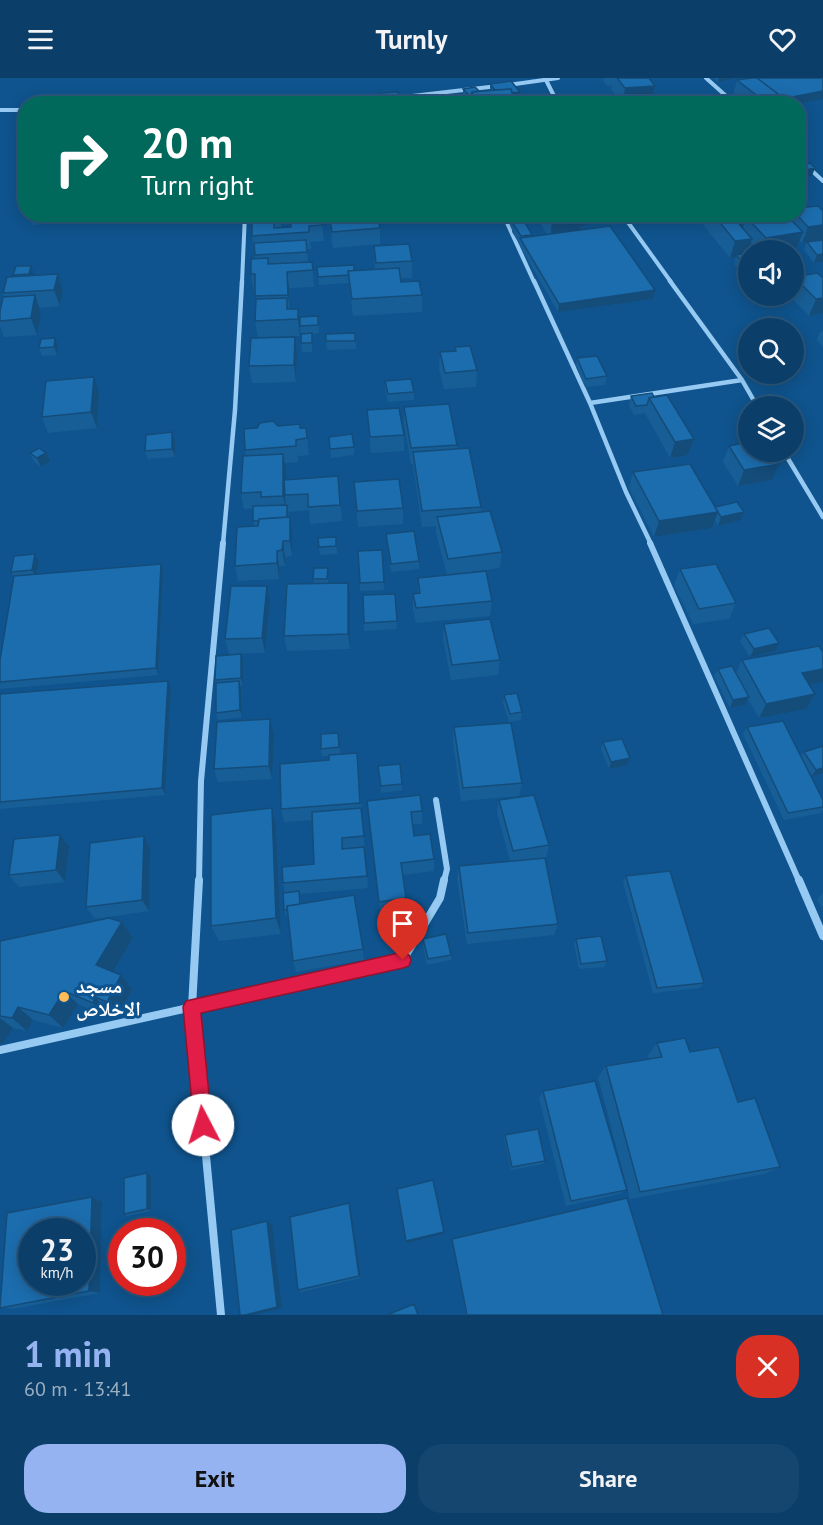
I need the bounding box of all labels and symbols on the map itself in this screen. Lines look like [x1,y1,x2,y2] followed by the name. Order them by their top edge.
[377,898,428,960] pin
[76,973,141,1022] place label: مسجد الاخلاص
[57,990,71,1004] marker: مسجد الاخلاص
[171,1093,235,1157] position arrow
[108,1218,186,1296] speed limit sign: 30

